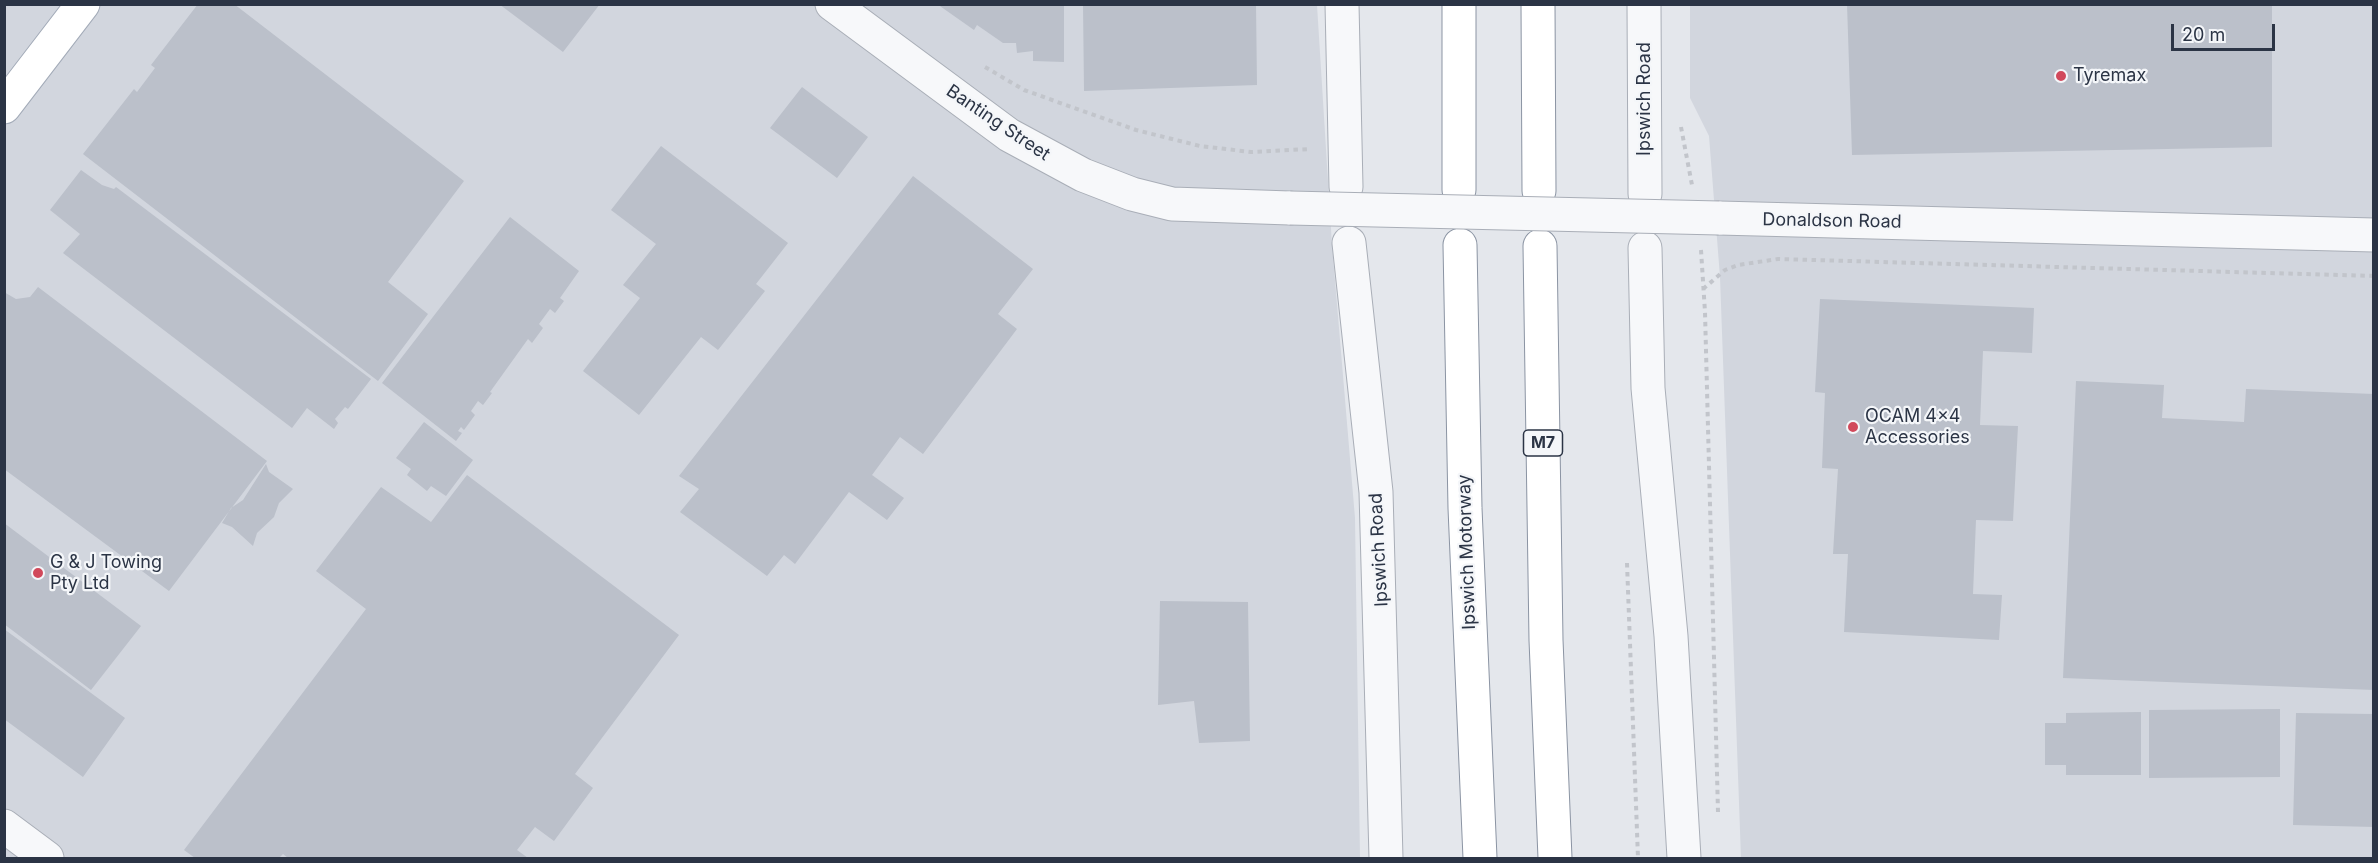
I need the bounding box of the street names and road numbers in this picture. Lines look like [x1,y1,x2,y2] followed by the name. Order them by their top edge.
[1634,42,1656,156] street label: Ipswich Road
[942,80,1054,166] street label: Banting Street
[1762,209,1902,233] street label: Donaldson Road
[1524,430,1562,456] road number: M7
[1453,474,1481,630] street label: Ipswich Motorway
[1365,493,1393,607] street label: Ipswich Road

